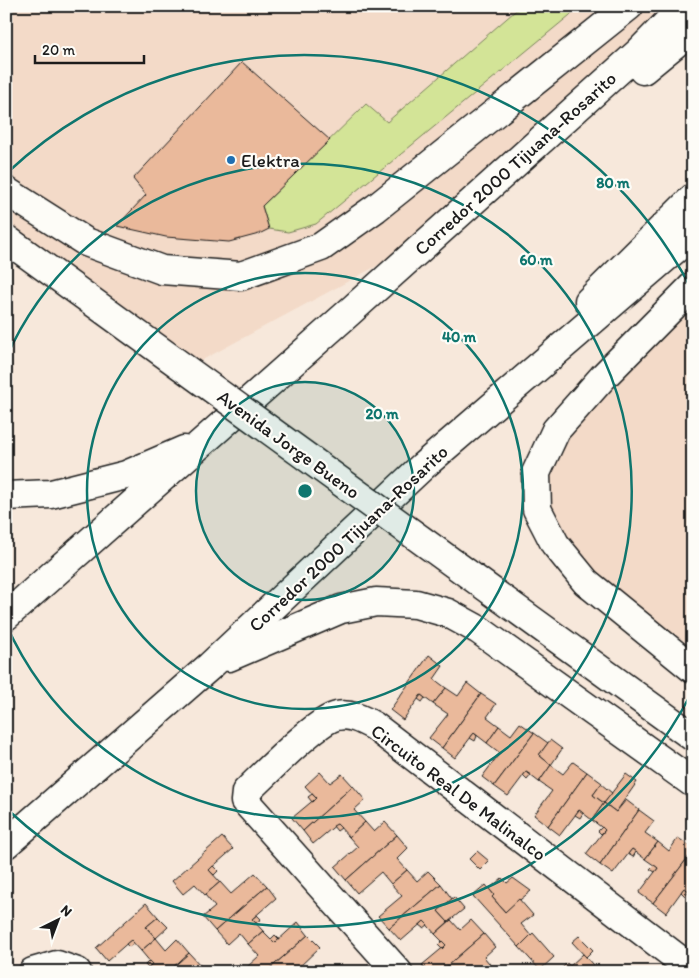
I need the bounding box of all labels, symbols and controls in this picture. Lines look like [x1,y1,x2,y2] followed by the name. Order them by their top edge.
[35,32,144,64] scale bar
[42,41,76,59] text: 20 m
[410,67,621,260] street label: Corredor 2000 Tijuana-Rosarito
[241,149,300,172] place label: Elektra
[225,154,237,166] marker: Elektra
[596,174,630,192] text: 80 m
[519,251,553,269] text: 60 m
[442,328,477,346] text: 40 m
[213,385,364,504] street label: Avenida Jorge Bueno
[365,405,399,423] text: 20 m
[244,440,453,637] street label: Corredor 2000 Tijuana-Rosarito
[296,482,314,500] centre of rings
[367,719,551,866] street label: Circuito Real De Malinalco
[32,896,82,946] north arrow
[57,901,76,920] text: N

